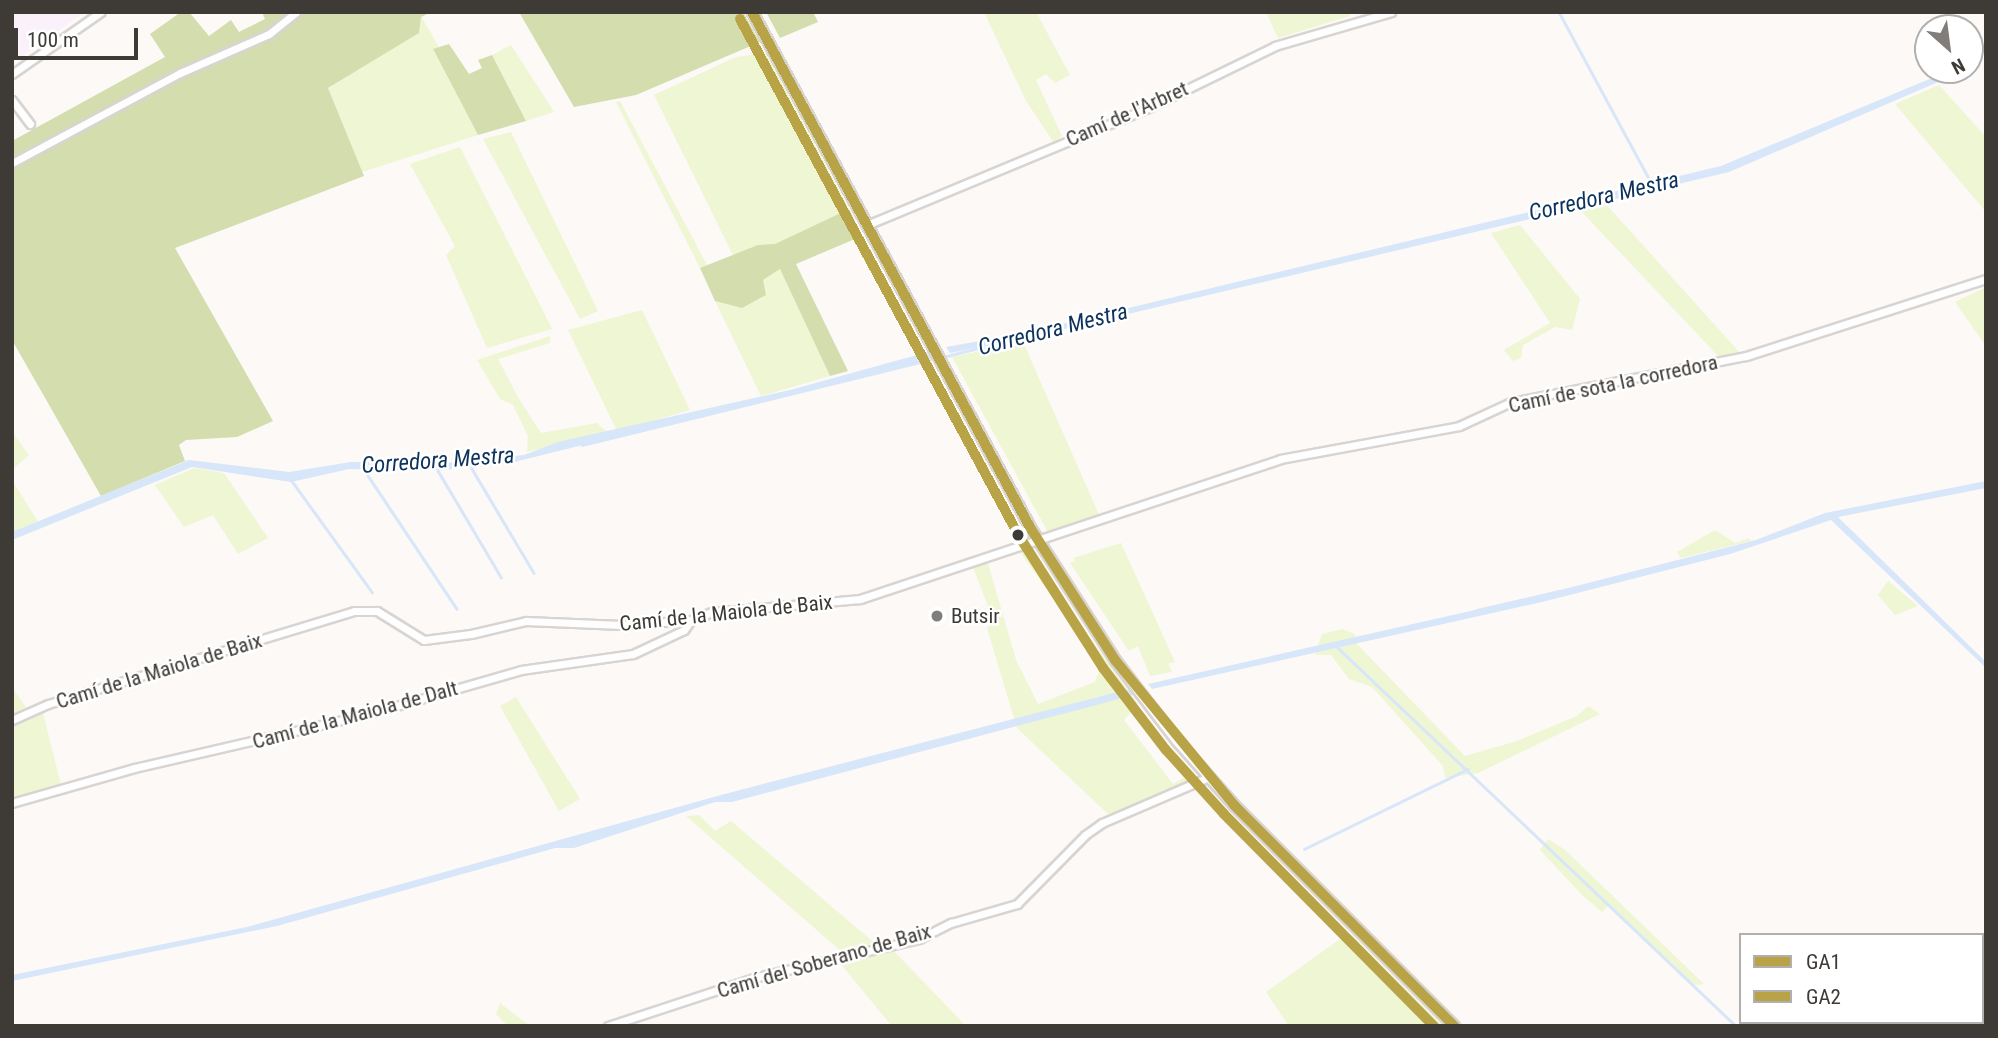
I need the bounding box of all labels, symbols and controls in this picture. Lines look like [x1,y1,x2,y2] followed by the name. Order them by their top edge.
[18,14,142,58] scale bar
[1914,14,1984,84] north arrow
[27,28,79,52] text: 100 m
[1948,53,1969,79] text: N
[1062,76,1192,152] street label: Camí de l'Arbret
[1526,166,1682,228] water label: Corredora Mestra
[975,298,1131,362] water label: Corredora Mestra
[1506,350,1720,418] street label: Camí de sota la corredora
[361,442,515,480] water label: Corredora Mestra
[1011,528,1025,542] unlabelled marker
[618,589,834,637] street label: Camí de la Maiola de Baix
[951,603,1000,629] place label: Butsir
[929,608,945,624] marker: Butsir
[53,628,265,714] street label: Camí de la Maiola de Baix
[250,675,460,755] street label: Camí de la Maiola de Dalt
[714,918,934,1004] street label: Camí del Soberano de Baix
[1739,933,1984,1024] legend
[1806,950,1841,974] text: GA1
[1806,985,1841,1009] text: GA2

